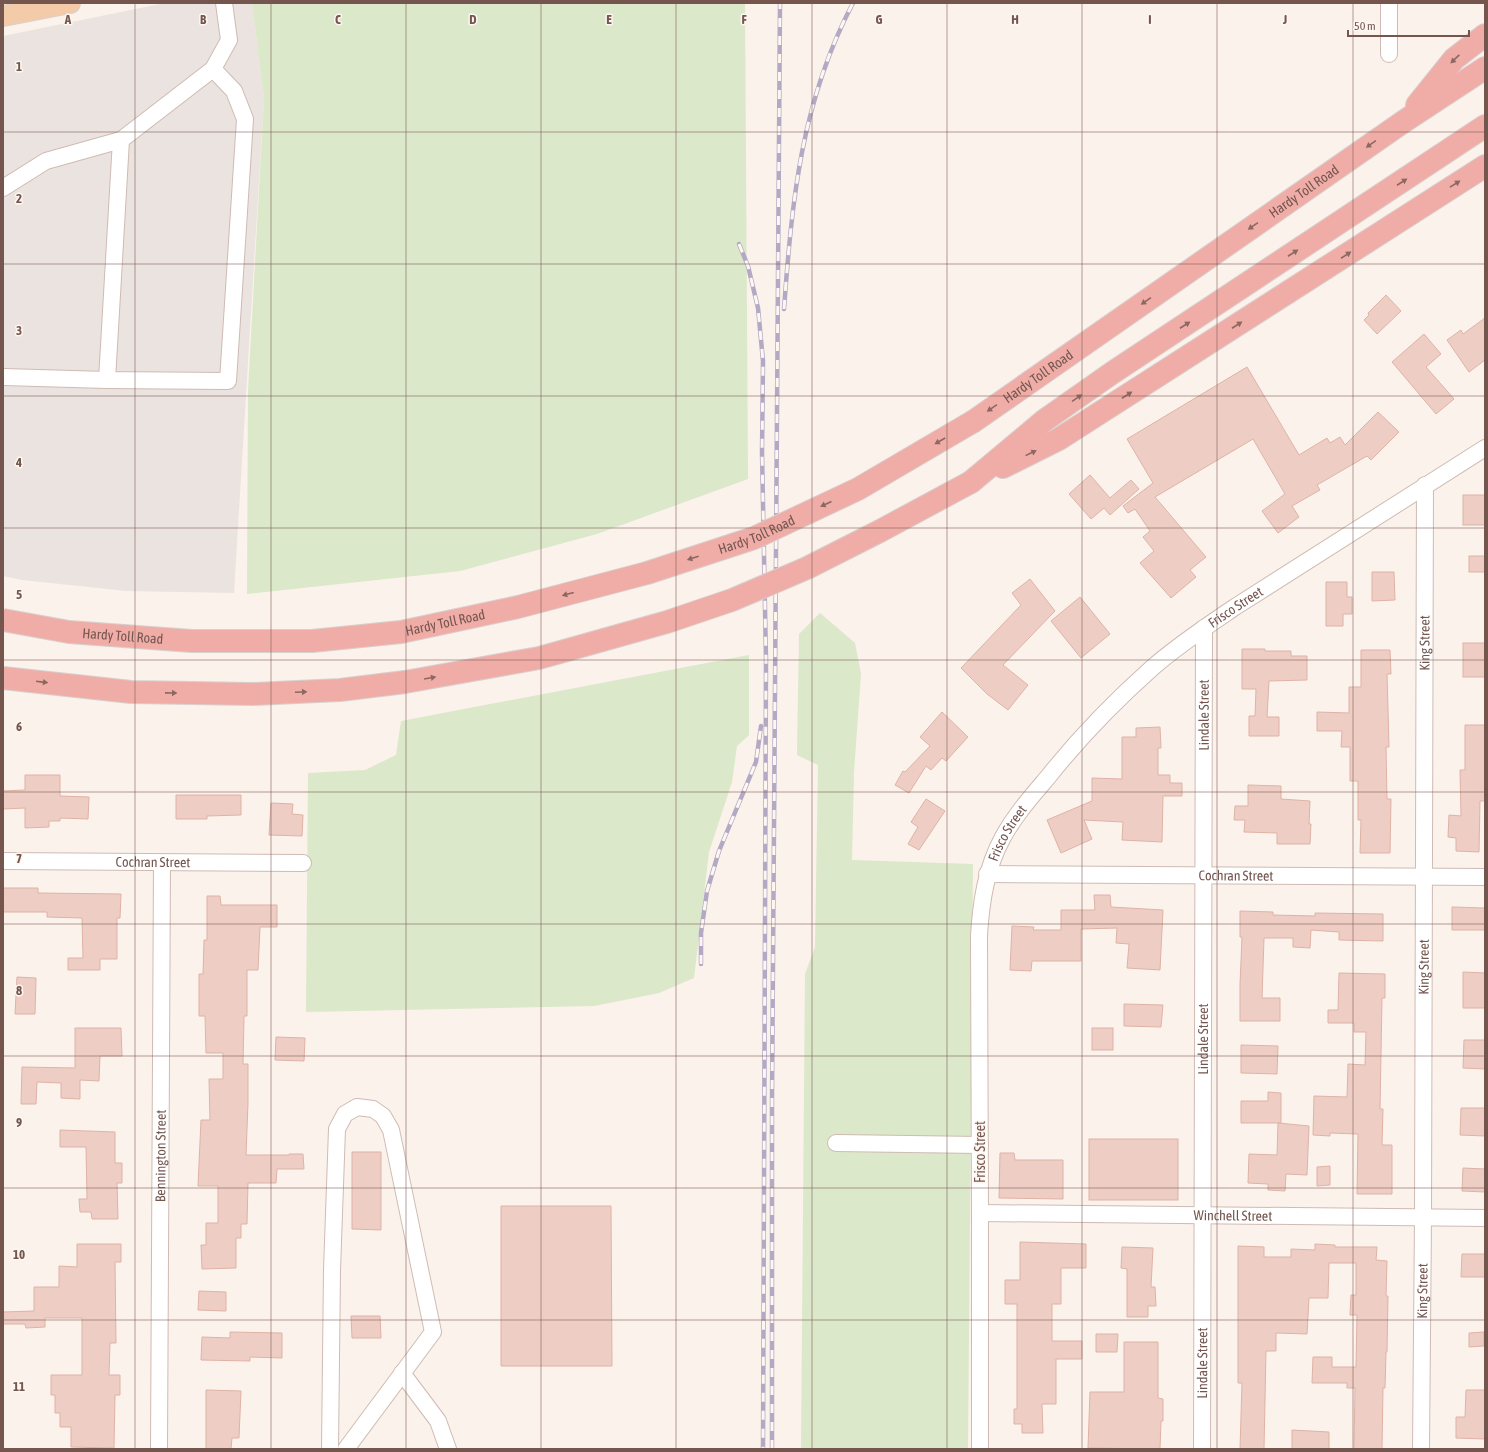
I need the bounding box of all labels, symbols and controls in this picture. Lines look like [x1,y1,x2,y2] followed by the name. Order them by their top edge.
[64,12,72,27] text: A
[200,12,207,27] text: B
[335,12,341,27] text: C
[469,12,477,27] text: D
[606,12,612,27] text: E
[741,12,747,27] text: F
[876,12,883,27] text: G
[1011,12,1019,27] text: H
[1148,12,1152,27] text: I
[1282,12,1287,27] text: J
[1348,12,1469,38] scale bar
[1354,19,1376,33] text: 50 m
[1450,55,1460,64] one-way arrow
[16,59,22,74] text: 1
[1366,140,1376,148] one-way arrow
[1266,161,1342,221] street label: Hardy Toll Road
[1396,178,1407,185] one-way arrow
[1449,181,1461,188] one-way arrow
[16,191,22,206] text: 2
[1248,222,1258,230] one-way arrow
[1288,249,1298,257] one-way arrow
[1340,251,1352,258] one-way arrow
[1141,297,1152,305] one-way arrow
[1180,321,1190,329] one-way arrow
[1232,321,1242,329] one-way arrow
[16,323,22,338] text: 3
[1000,347,1076,406] street label: Hardy Toll Road
[1122,392,1133,399] one-way arrow
[1072,394,1082,402] one-way arrow
[987,404,997,412] one-way arrow
[934,438,946,445] one-way arrow
[1025,450,1037,456] one-way arrow
[15,455,22,470] text: 4
[821,501,832,507] one-way arrow
[716,512,797,557] street label: Hardy Toll Road
[687,555,699,561] one-way arrow
[1205,583,1266,631] street label: Frisco Street
[16,587,22,602] text: 5
[562,591,574,597] one-way arrow
[404,606,486,639] street label: Hardy Toll Road
[1416,615,1433,671] street label: King Street
[82,625,164,647] street label: Hardy Toll Road
[424,674,436,680] one-way arrow
[36,679,48,685] one-way arrow
[1196,679,1212,751] street label: Lindale Street
[295,688,307,695] one-way arrow
[165,690,178,696] one-way arrow
[16,719,22,734] text: 6
[985,802,1030,863] street label: Frisco Street
[16,851,22,866] text: 7
[116,854,190,870] street label: Cochran Street
[1199,867,1273,884] street label: Cochran Street
[1416,939,1432,995] street label: King Street
[16,983,22,998] text: 8
[1195,1003,1211,1075] street label: Lindale Street
[152,1110,169,1202] street label: Bennington Street
[16,1115,22,1130] text: 9
[972,1121,988,1183] street label: Frisco Street
[1194,1207,1272,1224] street label: Winchell Street
[13,1247,25,1262] text: 10
[1414,1263,1431,1319] street label: King Street
[1194,1327,1210,1399] street label: Lindale Street
[13,1379,25,1394] text: 11

